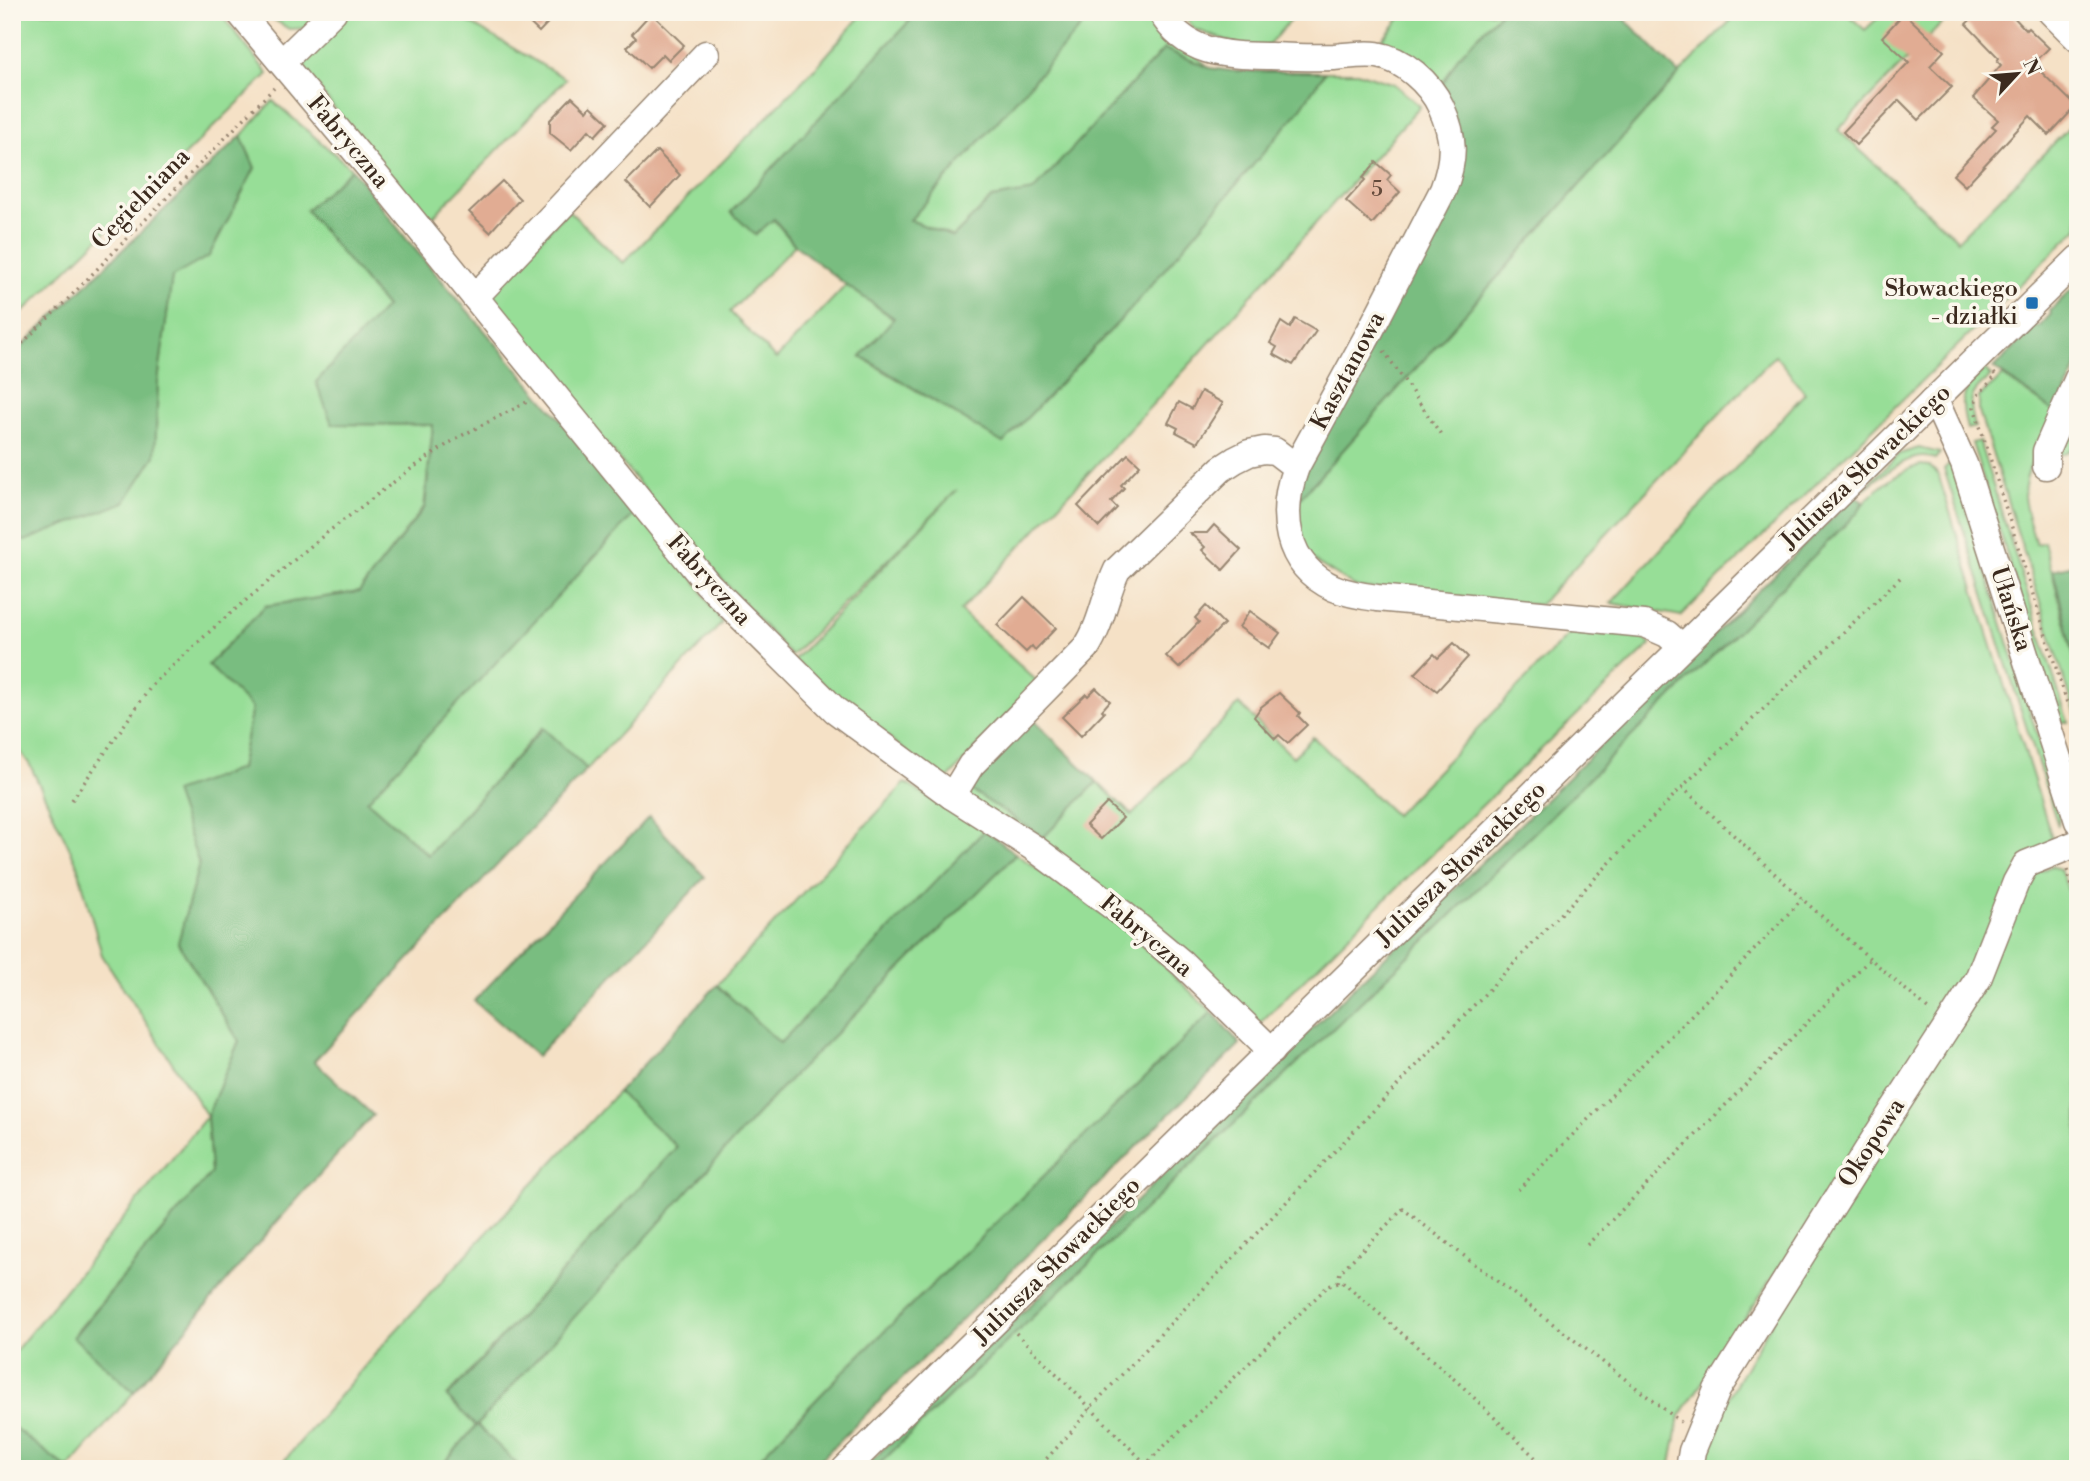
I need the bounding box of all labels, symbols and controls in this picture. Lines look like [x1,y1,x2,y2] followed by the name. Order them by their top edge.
[1982,38,2052,108] north arrow
[2017,55,2045,79] text: N
[300,89,396,195] street label: Fabryczna
[85,142,197,256] street label: Cegielniana
[1371,177,1383,203] house number: 5
[1885,274,2018,332] place label: Słowackiego - działki
[2024,295,2040,311] marker: Słowackiego - działki
[1304,306,1392,435] street label: Kasztanowa
[1774,378,1957,557] street label: Juliusza Słowackiego
[660,528,758,632] street label: Fabryczna
[1983,563,2039,656] street label: Ułańska
[1369,775,1552,954] street label: Juliusza Słowackiego
[1093,888,1199,984] street label: Fabryczna
[1832,1092,1912,1193] street label: Okopowa
[966,1171,1147,1352] street label: Juliusza Słowackiego

